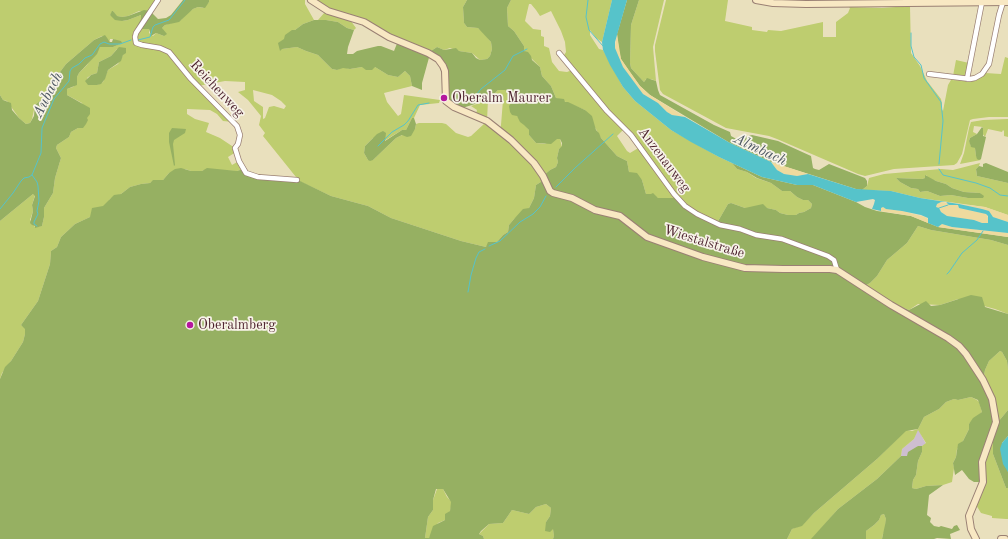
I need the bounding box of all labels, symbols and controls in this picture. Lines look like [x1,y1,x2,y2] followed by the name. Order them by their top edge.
[186,57,248,121] street label: Reichenweg
[29,69,67,121] water label: Aubach
[452,90,551,106] place label: Oberalm Maurer
[439,93,449,103] marker: Oberalm Maurer
[634,124,694,196] street label: Anzenauweg
[731,130,789,170] water label: Almbach
[662,222,746,262] street label: Wiestalstraße
[198,317,276,333] place label: Oberalmberg
[185,320,195,330] marker: Oberalmberg

